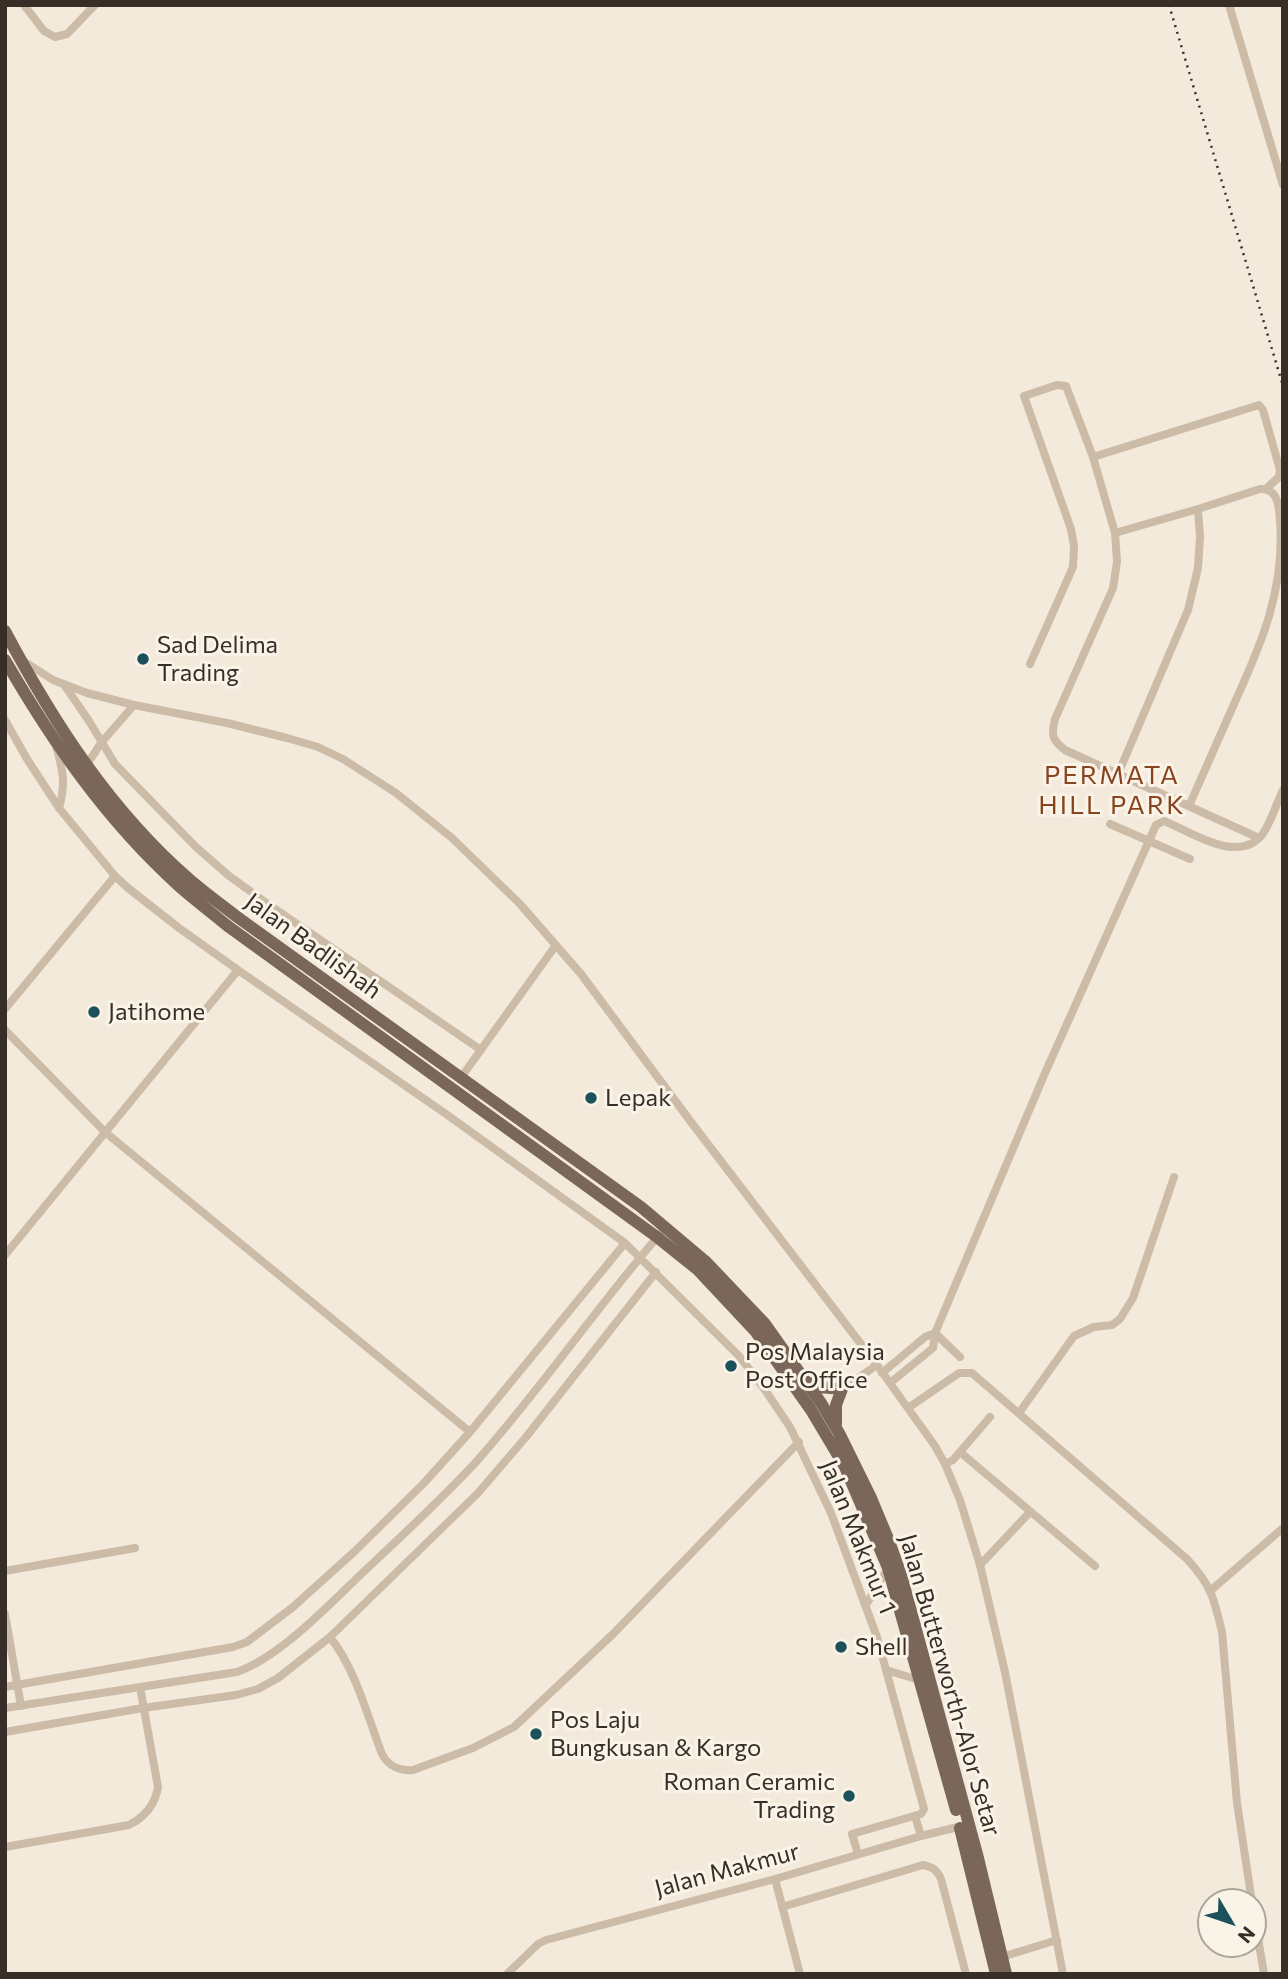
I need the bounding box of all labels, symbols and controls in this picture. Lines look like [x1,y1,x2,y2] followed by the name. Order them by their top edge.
[157,631,278,687] place label: Sad Delima Trading
[135,651,151,667] marker: Sad Delima Trading
[1039,759,1185,820] district label: PERMATA HILL PARK
[239,887,387,1005] street label: Jalan Badlishah
[108,998,205,1026] place label: Jatihome
[86,1004,102,1020] marker: Jatihome
[605,1084,671,1112] place label: Lepak
[583,1090,599,1106] marker: Lepak
[745,1338,885,1394] place label: Pos Malaysia Post Office
[723,1358,739,1374] marker: Pos Malaysia Post Office
[814,1456,902,1618] street label: Jalan Makmur 1
[893,1531,1007,1839] street label: Jalan Butterworth-Alor Setar
[855,1633,908,1661] place label: Shell
[833,1639,849,1655] marker: Shell
[550,1706,761,1762] place label: Pos Laju Bungkusan & Kargo
[528,1726,544,1742] marker: Pos Laju Bungkusan & Kargo
[664,1768,835,1824] place label: Roman Ceramic Trading
[841,1788,857,1804] marker: Roman Ceramic Trading
[651,1837,803,1903] street label: Jalan Makmur
[1197,1888,1267,1958] north arrow
[1234,1922,1261,1948] text: N

